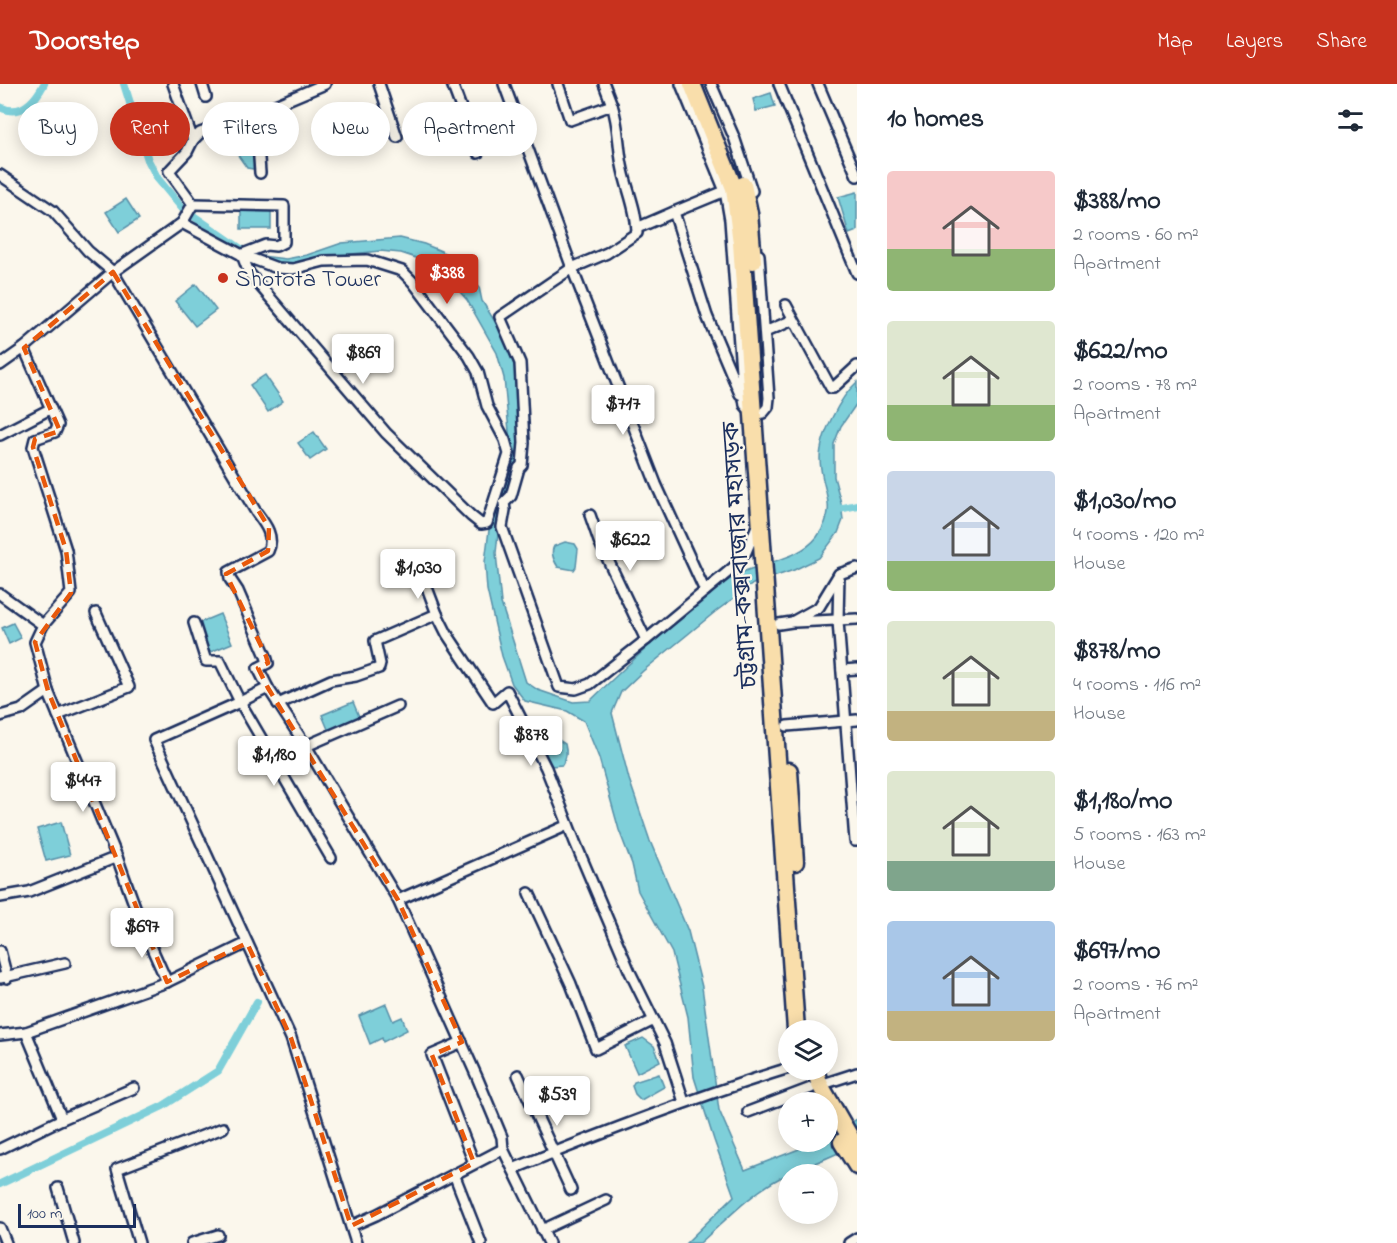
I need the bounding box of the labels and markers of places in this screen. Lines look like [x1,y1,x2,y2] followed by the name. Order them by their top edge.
[411,254,483,305] pin: $388
[235,263,382,298] place label: Shotota Tower
[216,271,230,285] marker: Shotota Tower
[327,334,399,385] pin: $869
[587,385,659,436] pin: $717
[594,521,666,572] pin: $622
[369,549,467,600] pin: $1,030
[495,716,567,767] pin: $878
[225,736,323,787] pin: $1,180
[47,762,119,813] pin: $447
[106,908,178,959] pin: $697
[521,1076,593,1127] pin: $539

